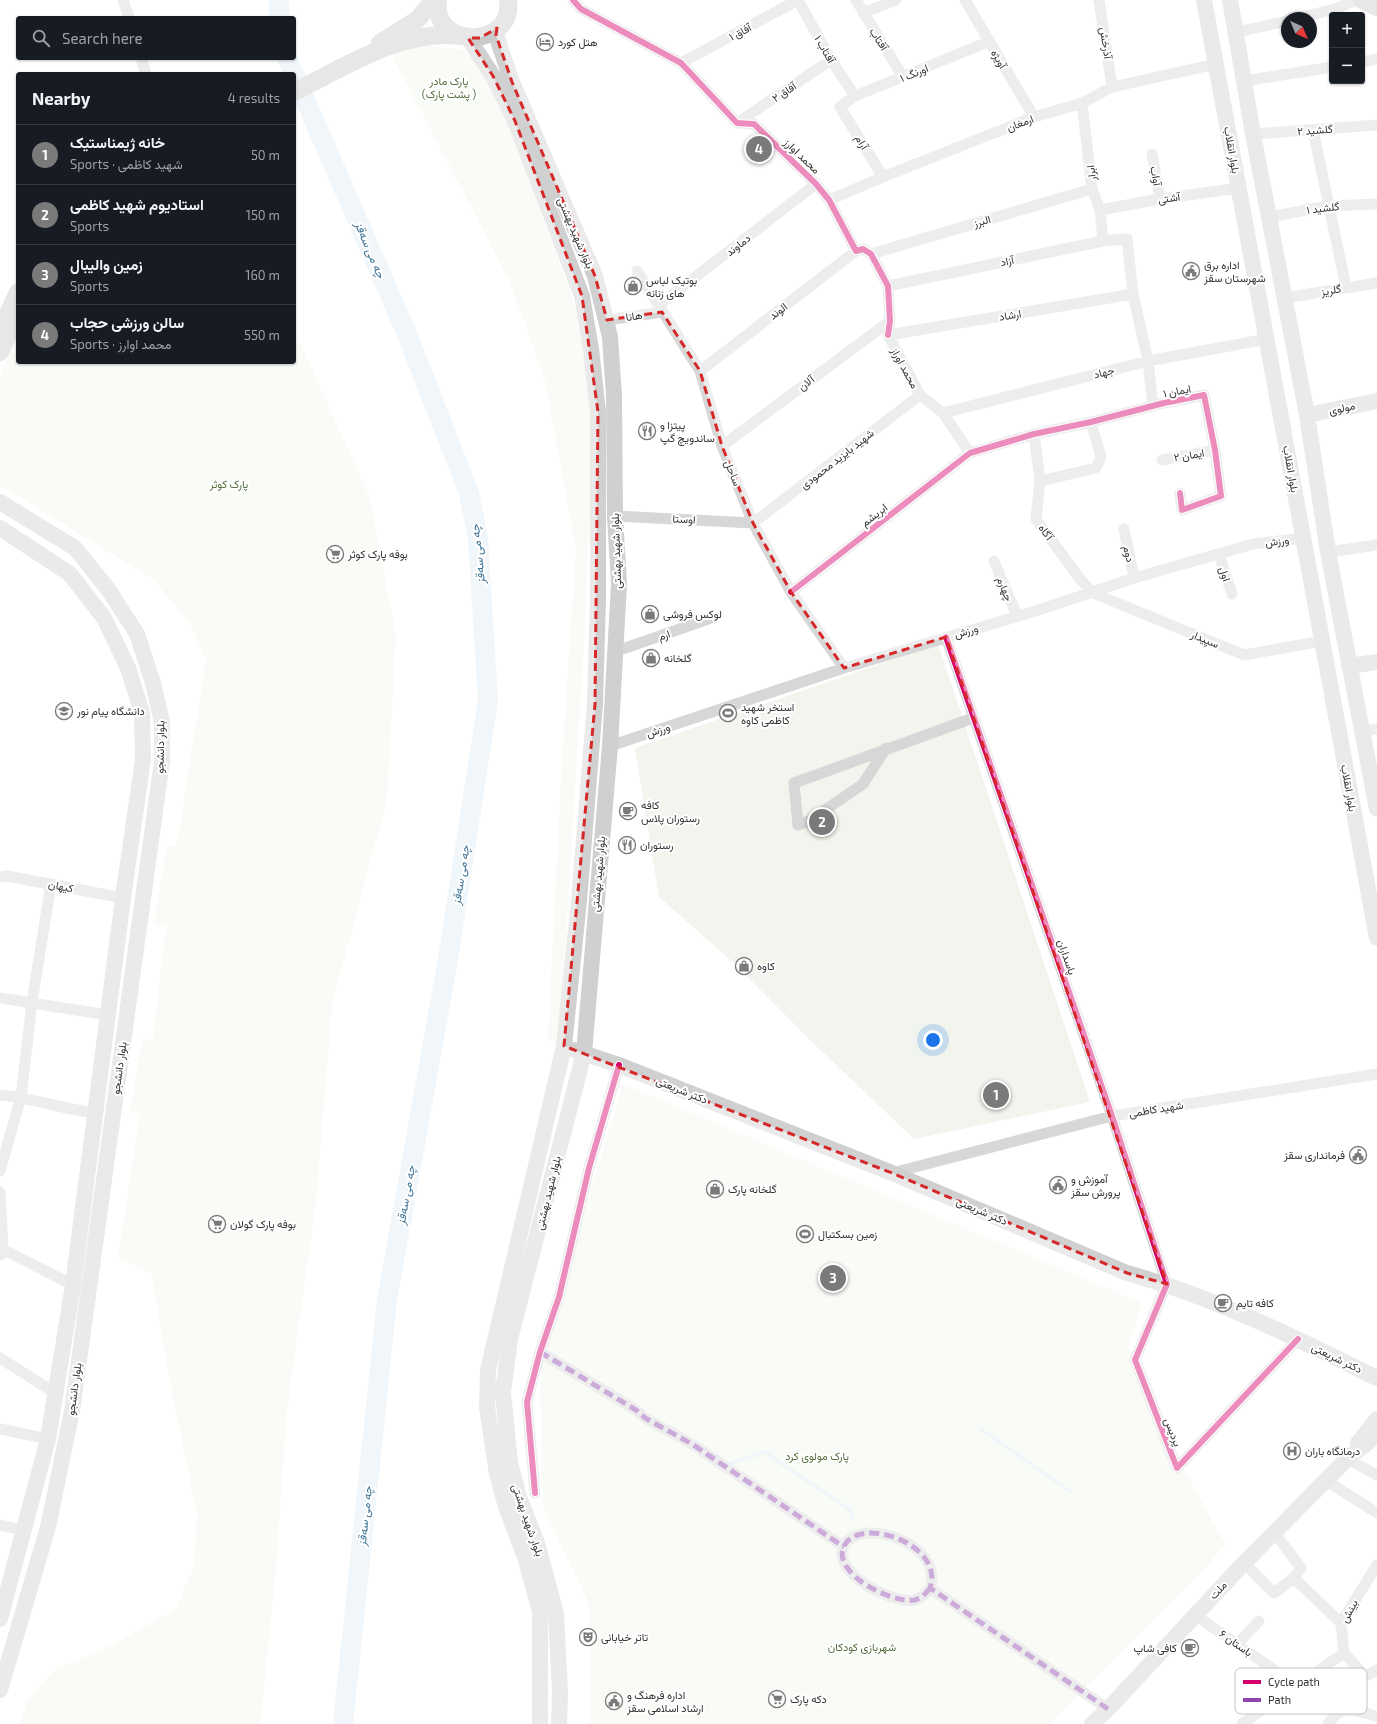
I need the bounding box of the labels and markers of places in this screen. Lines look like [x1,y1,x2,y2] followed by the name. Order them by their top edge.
[535,32,555,52] hotel icon: هتل کورد
[558,35,598,49] place label: هتل کورد
[746,134,772,164] pin: 4
[1203,258,1266,285] place label: اداره برق شهرستان سقز
[1181,261,1201,281] public building icon: اداره برق شهرستان سقز
[646,273,697,300] place label: بوتیک لباس های زنانه
[623,276,643,296] shop icon: بوتیک لباس های زنانه
[660,418,715,446] place label: پیتزا و ساندویچ گپ
[637,421,657,441] restaurant icon: پیتزا و ساندویچ گپ
[325,544,345,564] supermarket icon: بوفه پارک کوثر
[347,547,408,562] place label: بوفه پارک کوثر
[640,604,660,624] shop icon: لوکس فروشی
[663,607,722,621] place label: لوکس فروشی
[641,648,661,668] shop icon: گلخانه
[664,651,692,664] place label: گلخانه
[741,700,794,727] place label: استخر شهید کاظمی کاوه
[54,701,74,721] school or university icon: دانشگاه پیام نور
[718,703,738,723] sports icon: استخر شهید کاظمی کاوه
[76,704,145,719] place label: دانشگاه پیام نور
[641,798,700,826] place label: کافه رستوران پلاس
[618,801,638,821] cafe icon: کافه رستوران پلاس
[809,807,835,837] pin: 2
[617,835,637,855] restaurant icon: رستوران
[640,838,674,852] place label: رستوران
[734,956,754,976] shop icon: کاوه
[757,959,775,973] place label: کاوه
[983,1080,1009,1110] pin: 1
[1348,1145,1368,1165] public building icon: فرمانداری سقز
[1283,1148,1345,1162] place label: فرمانداری سقز
[1070,1172,1121,1200] place label: آموزش و پرورش سقز
[1048,1175,1068,1195] public building icon: آموزش و پرورش سقز
[705,1179,725,1199] shop icon: گلخانه پارک
[728,1182,777,1197] place label: گلخانه پارک
[207,1214,227,1234] supermarket icon: بوفه پارک گولان
[230,1217,296,1232] place label: بوفه پارک گولان
[795,1224,815,1244] sports icon: زمین بسکتبال
[818,1227,878,1241] place label: زمین بسکتبال
[820,1263,846,1293] pin: 3
[1213,1293,1233,1313] cafe icon: کافه تایم
[1236,1296,1274,1311] place label: کافه تایم
[1282,1441,1302,1461] hospital icon: درمانگاه باران
[1305,1444,1360,1458] place label: درمانگاه باران
[578,1627,598,1647] theatre icon: تاتر خیابانی
[601,1630,649,1644] place label: تاتر خیابانی
[1180,1638,1200,1658] cafe icon: کافی شاپ
[1133,1641,1177,1656] place label: کافی شاپ
[626,1688,704,1715] place label: اداره فرهنگ و ارشاد اسلامی سقز
[767,1689,787,1709] supermarket icon: دکه پارک
[604,1691,624,1711] public building icon: اداره فرهنگ و ارشاد اسلامی سقز
[790,1692,827,1707] place label: دکه پارک

